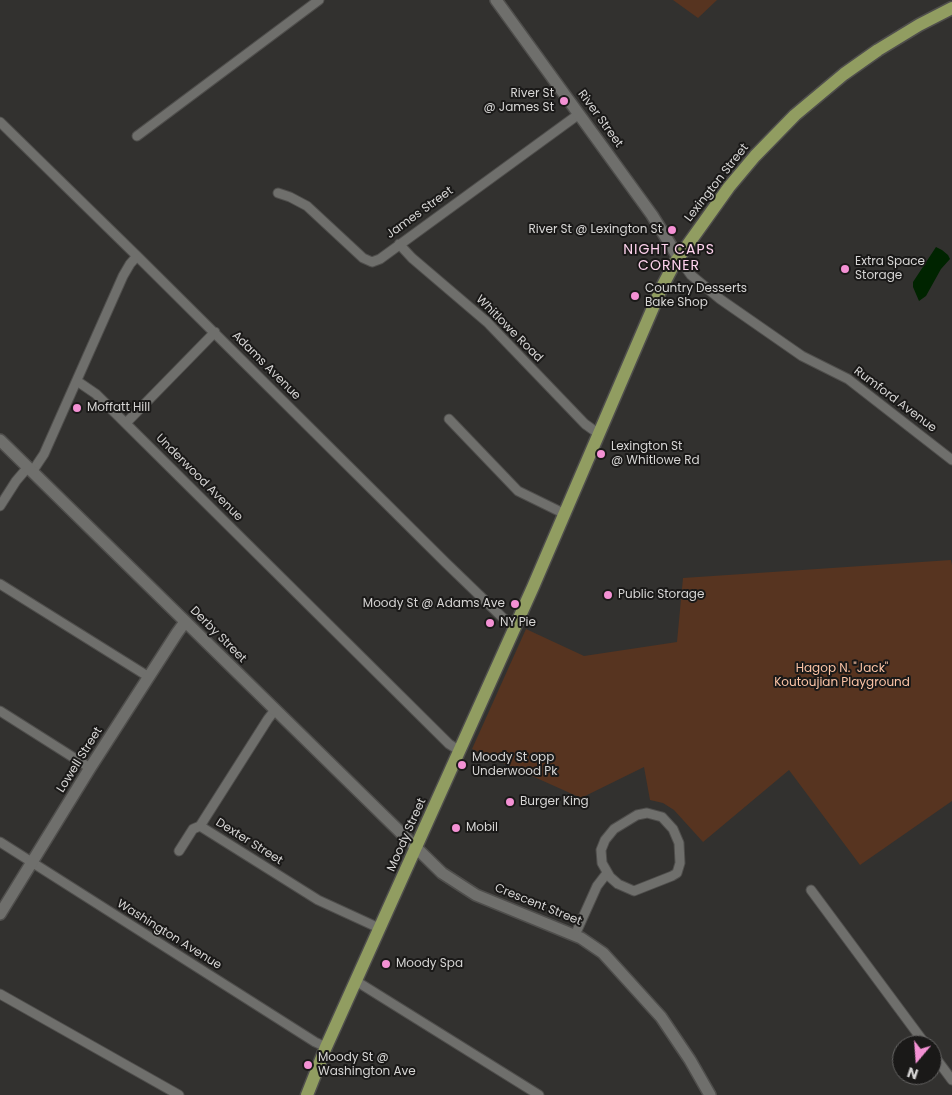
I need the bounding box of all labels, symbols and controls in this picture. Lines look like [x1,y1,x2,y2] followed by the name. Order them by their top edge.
[483,87,554,115] place label: River St @ James St
[574,88,626,150] street label: River Street
[558,95,570,107] marker: River St @ James St
[682,141,752,225] street label: Lexington Street
[384,184,456,242] street label: James Street
[528,223,662,237] place label: River St @ Lexington St
[666,224,678,236] marker: River St @ Lexington St
[622,242,716,274] district label: NIGHT CAPS CORNER
[855,255,925,283] place label: Extra Space Storage
[839,263,851,275] marker: Extra Space Storage
[645,282,747,310] place label: Country Desserts Bake Shop
[629,290,641,302] marker: Country Desserts Bake Shop
[472,292,546,366] street label: Whitlowe Road
[229,329,303,403] street label: Adams Avenue
[851,364,939,436] street label: Rumford Avenue
[87,401,150,415] place label: Moffatt Hill
[71,402,83,414] marker: Moffatt Hill
[152,431,246,525] street label: Underwood Avenue
[611,440,700,468] place label: Lexington St @ Whitlowe Rd
[595,448,607,460] marker: Lexington St @ Whitlowe Rd
[618,588,704,602] place label: Public Storage
[602,589,614,601] marker: Public Storage
[363,597,505,611] place label: Moody St @ Adams Ave
[509,598,521,610] marker: Moody St @ Adams Ave
[187,604,249,666] street label: Derby Street
[500,616,536,630] place label: NY Pie
[484,617,496,629] marker: NY Pie
[774,662,910,690] park label: Hagop N. "Jack" Koutoujian Playground
[54,725,106,795] street label: Lowell Street
[472,751,557,779] place label: Moody St opp Underwood Pk
[456,759,468,771] marker: Moody St opp Underwood Pk
[520,795,589,809] place label: Burger King
[384,796,430,874] street label: Moody Street
[504,796,516,808] marker: Burger King
[213,816,285,868] street label: Dexter Street
[466,821,498,835] place label: Mobil
[450,822,462,834] marker: Mobil
[492,881,584,929] street label: Crescent Street
[114,897,224,973] street label: Washington Avenue
[396,957,463,971] place label: Moody Spa
[380,958,392,970] marker: Moody Spa
[892,1035,942,1085] north arrow
[318,1051,416,1079] place label: Moody St @ Washington Ave
[302,1059,314,1071] marker: Moody St @ Washington Ave
[905,1062,921,1084] text: N

